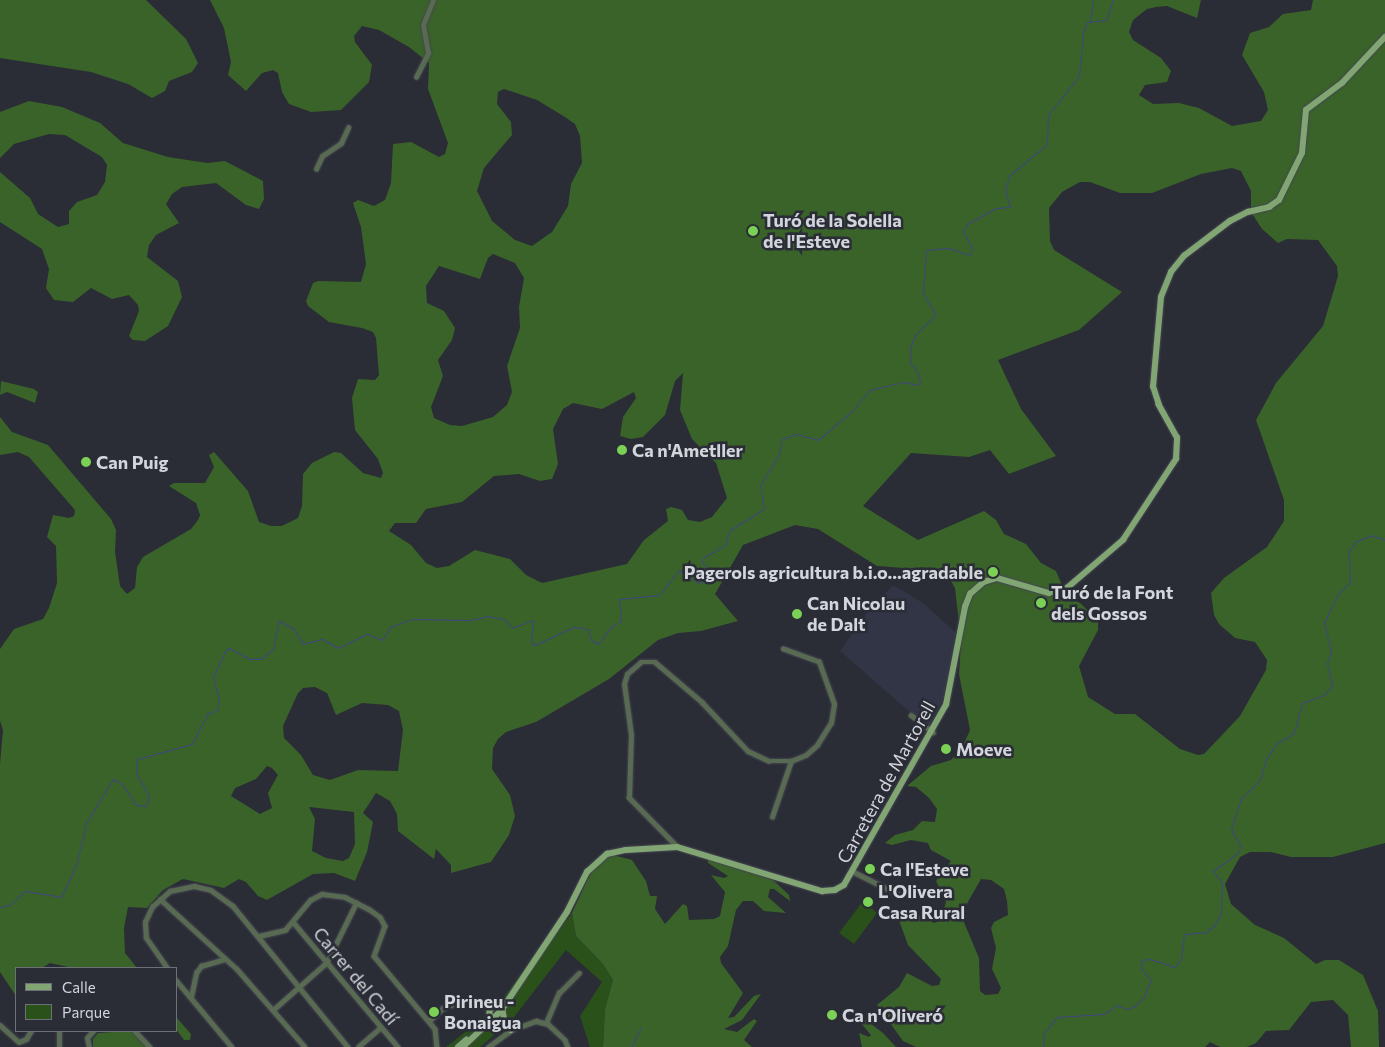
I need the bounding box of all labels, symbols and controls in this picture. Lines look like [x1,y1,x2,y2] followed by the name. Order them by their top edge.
[763,210,902,252] place label: Turó de la Solella de l'Esteve
[747,225,759,237] marker: Turó de la Solella de l'Esteve
[632,439,743,461] place label: Ca n'Ametller
[616,444,628,456] marker: Ca n'Ametller
[96,451,168,473] place label: Can Puig
[80,456,92,468] marker: Can Puig
[684,561,983,583] place label: Pagerols agricultura b.i.o...agradable
[987,566,999,578] marker: Pagerols agricultura b.i.o...agradable
[1051,582,1173,624] place label: Turó de la Font dels Gossos
[807,593,905,636] place label: Can Nicolau de Dalt
[1035,597,1047,609] marker: Turó de la Font dels Gossos
[791,608,803,620] marker: Can Nicolau de Dalt
[832,697,940,867] street label: Carretera de Martorell
[956,738,1012,760] place label: Moeve
[940,743,952,755] marker: Moeve
[880,858,969,880] place label: Ca l'Esteve
[864,863,876,875] marker: Ca l'Esteve
[878,881,965,924] place label: L'Olivera Casa Rural
[862,896,874,908] marker: L'Olivera Casa Rural
[309,923,403,1029] street label: Carrer del Cadí
[15,967,178,1032] legend
[62,978,96,996] text: Calle
[444,991,521,1034] place label: Pirineu - Bonaigua
[62,1003,110,1021] text: Parque
[842,1004,943,1026] place label: Ca n'Oliveró
[428,1006,440,1018] marker: Pirineu - Bonaigua
[826,1009,838,1021] marker: Ca n'Oliveró

